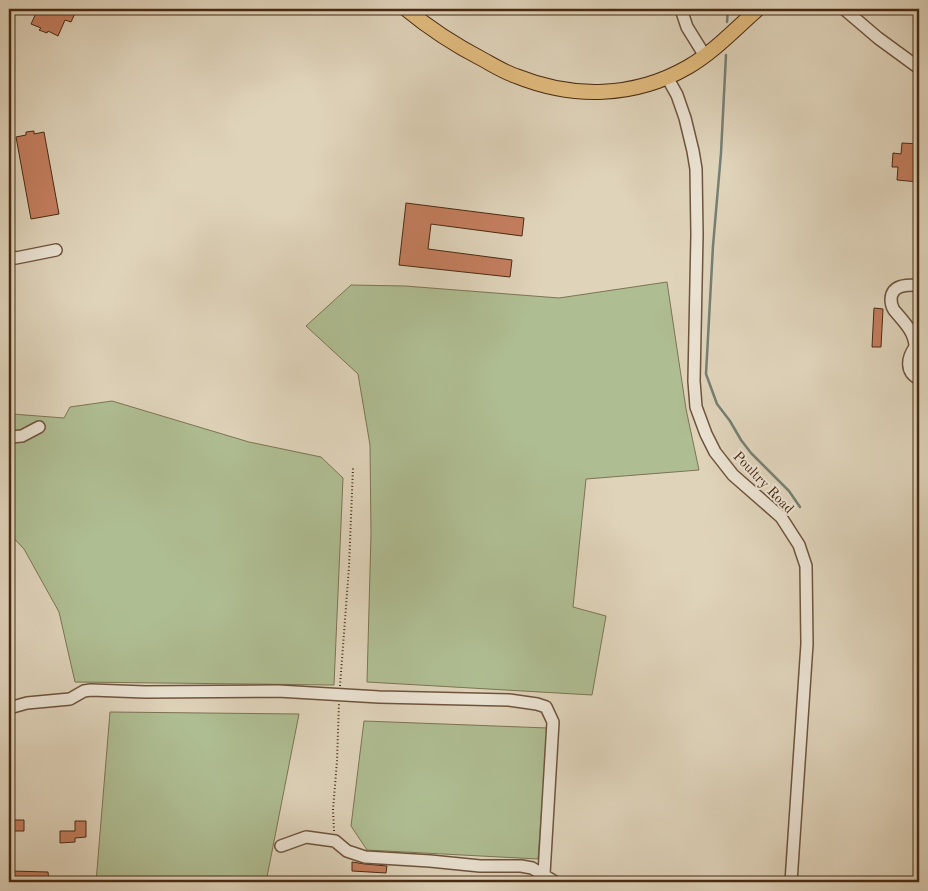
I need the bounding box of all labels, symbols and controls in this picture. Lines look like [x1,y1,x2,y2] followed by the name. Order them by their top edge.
[730,449,796,516] street label: Poultry Road

